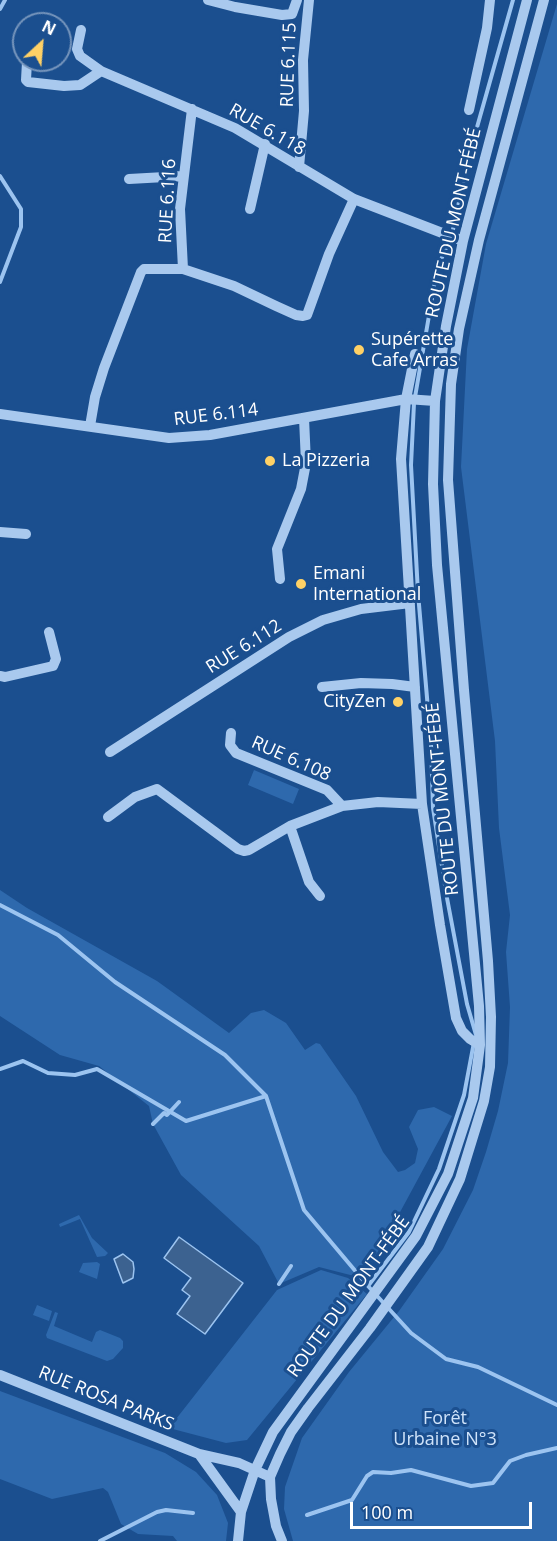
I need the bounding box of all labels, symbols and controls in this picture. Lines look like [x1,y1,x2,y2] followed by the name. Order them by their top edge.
[12,12,72,72] north arrow
[38,15,60,40] text: N
[277,22,301,108] street label: RUE 6.115
[225,99,309,161] street label: RUE 6.118
[422,126,486,320] street label: ROUTE DU MONT-FÉBÉ
[155,158,181,244] street label: RUE 6.116
[371,329,458,372] place label: Supérette Cafe Arras
[352,343,366,357] marker: Supérette Cafe Arras
[173,399,259,431] street label: RUE 6.114
[282,450,370,472] place label: La Pizzeria
[263,454,277,468] marker: La Pizzeria
[313,563,421,606] place label: Emani International
[294,577,308,591] marker: Emani International
[202,615,286,679] street label: RUE 6.112
[323,691,386,713] place label: CityZen
[391,695,405,709] marker: CityZen
[422,701,464,897] street label: ROUTE DU MONT-FÉBÉ
[248,732,334,786] street label: RUE 6.108
[283,1212,415,1382] street label: ROUTE DU MONT-FÉBÉ
[35,1362,177,1436] street label: RUE ROSA PARKS
[393,1408,497,1450] park label: Forêt Urbaine N°3
[353,1490,534,1528] scale bar
[361,1500,413,1524] text: 100 m

